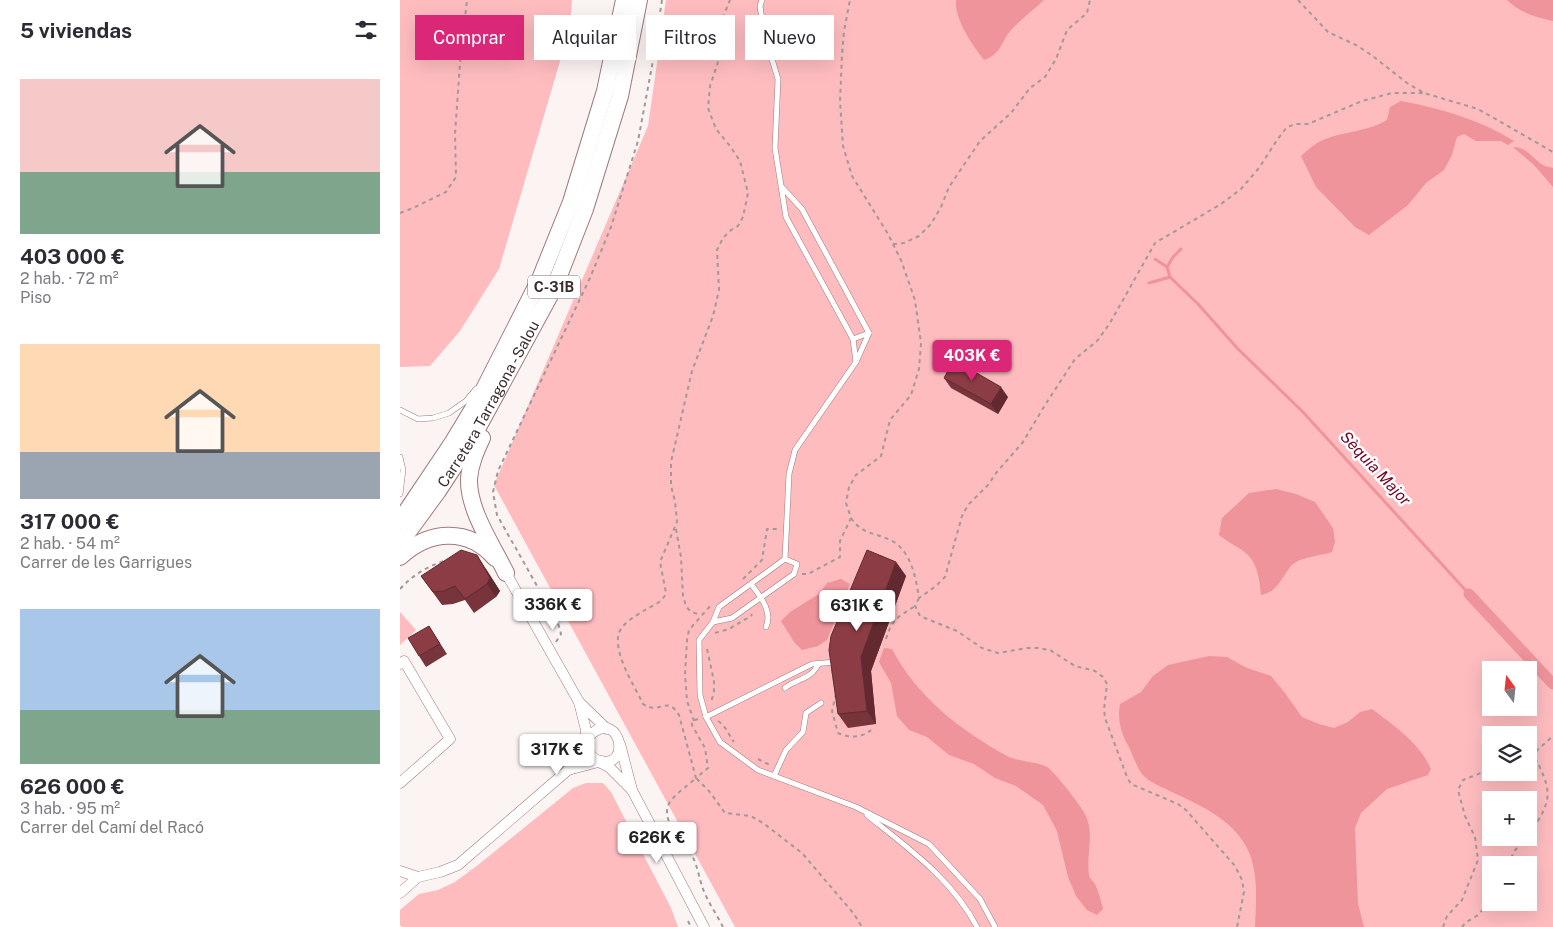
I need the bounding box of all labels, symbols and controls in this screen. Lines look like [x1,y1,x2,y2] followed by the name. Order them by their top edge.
[415,15,524,60] chip: Comprar
[534,15,636,60] chip: Alquilar
[646,15,735,60] chip: Filtros
[745,15,834,60] chip: Nuevo
[352,16,380,44] icon: filters
[20,18,132,43] text: 5 viviendas
[155,111,245,201] icon: home
[20,244,125,269] text: 403 000 €
[20,269,119,288] text: 2 hab. · 72 m²
[528,276,580,298] road number: C-31B
[20,288,51,307] text: Piso
[434,318,542,490] street label: Carretera Tarragona - Salou
[931,340,1013,382] pin: 403K €
[944,346,1000,365] text: 403K €
[155,376,245,466] icon: home
[1336,427,1416,510] water label: Sèquia Major
[20,509,120,534] text: 317 000 €
[20,534,120,553] text: 2 hab. · 54 m²
[20,553,192,572] text: Carrer de les Garrigues
[512,588,594,631] pin: 336K €
[816,590,898,632] pin: 631K €
[524,595,582,614] text: 336K €
[830,596,884,615] text: 631K €
[155,641,245,731] icon: home
[1482,661,1538,716] north arrow
[1482,661,1537,911] map controls
[1482,726,1537,781] button: layers
[516,734,598,776] pin: 317K €
[530,740,584,759] text: 317K €
[20,774,125,799] text: 626 000 €
[1482,791,1537,846] button: +
[20,799,120,818] text: 3 hab. · 95 m²
[20,818,204,837] text: Carrer del Camí del Racó
[616,822,698,864] pin: 626K €
[629,828,685,847] text: 626K €
[1482,856,1537,911] button: −

